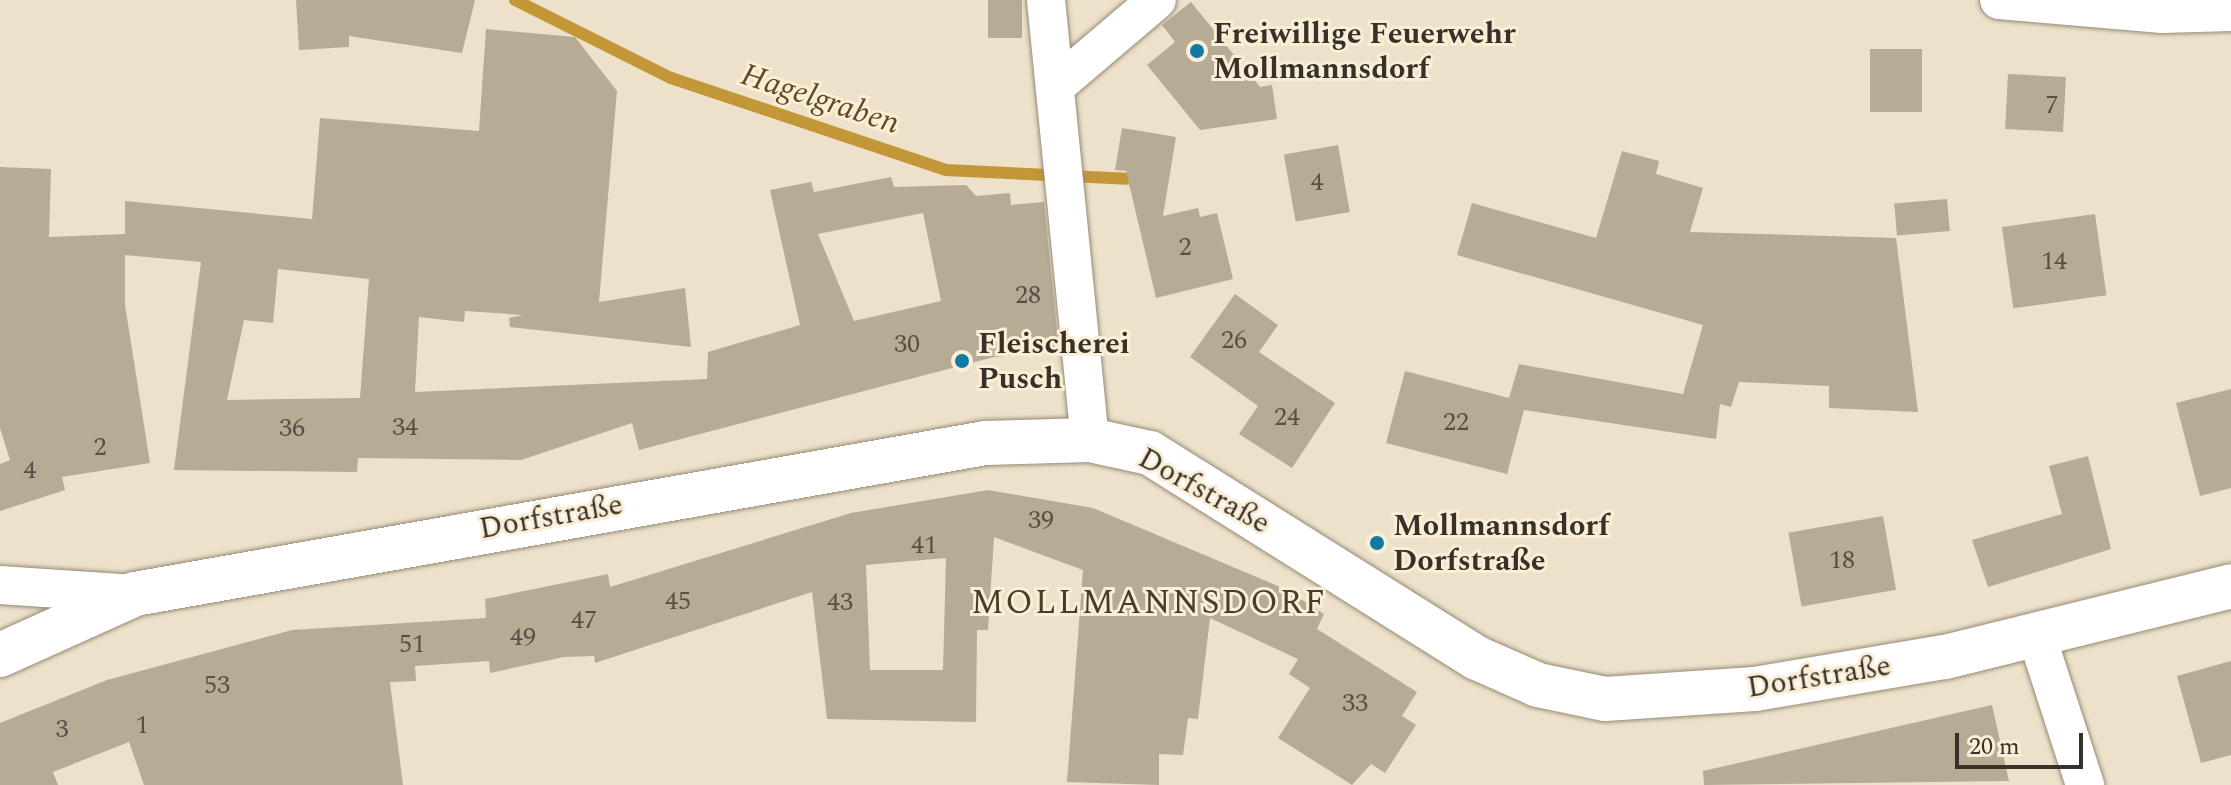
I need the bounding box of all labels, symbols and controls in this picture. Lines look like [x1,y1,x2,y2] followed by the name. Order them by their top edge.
[1213,16,1516,86] place label: Freiwillige Feuerwehr Mollmannsdorf
[1188,42,1206,60] marker: Freiwillige Feuerwehr Mollmannsdorf
[736,56,904,144] water label: Hagelgraben
[2046,90,2058,122] house number: 7
[1311,167,1323,199] house number: 4
[1179,232,1191,264] house number: 2
[2041,246,2067,278] house number: 14
[1015,280,1041,312] house number: 28
[1221,325,1247,357] house number: 26
[978,326,1130,396] place label: Fleischerei Pusch
[894,329,920,361] house number: 30
[953,352,971,370] marker: Fleischerei Pusch
[1274,402,1300,434] house number: 24
[1443,407,1469,439] house number: 22
[392,412,418,444] house number: 34
[279,413,305,445] house number: 36
[94,432,106,464] house number: 2
[1132,440,1276,542] street label: Dorfstraße
[24,455,36,487] house number: 4
[476,487,626,547] street label: Dorfstraße
[1028,505,1054,537] house number: 39
[1393,508,1609,578] place label: Mollmannsdorf Dorfstraße
[911,530,937,562] house number: 41
[1368,534,1386,552] marker: Mollmannsdorf Dorfstraße
[1829,545,1855,577] house number: 18
[971,584,1327,624] district label: MOLLMANNSDORF
[665,586,691,618] house number: 45
[827,587,853,619] house number: 43
[571,605,597,637] house number: 47
[510,622,536,654] house number: 49
[399,629,425,661] house number: 51
[1745,648,1893,706] street label: Dorfstraße
[204,670,230,702] house number: 53
[1342,688,1368,720] house number: 33
[136,710,148,742] house number: 1
[56,714,68,746] house number: 3
[1959,717,2087,767] scale bar
[1969,729,2020,765] text: 20 m

